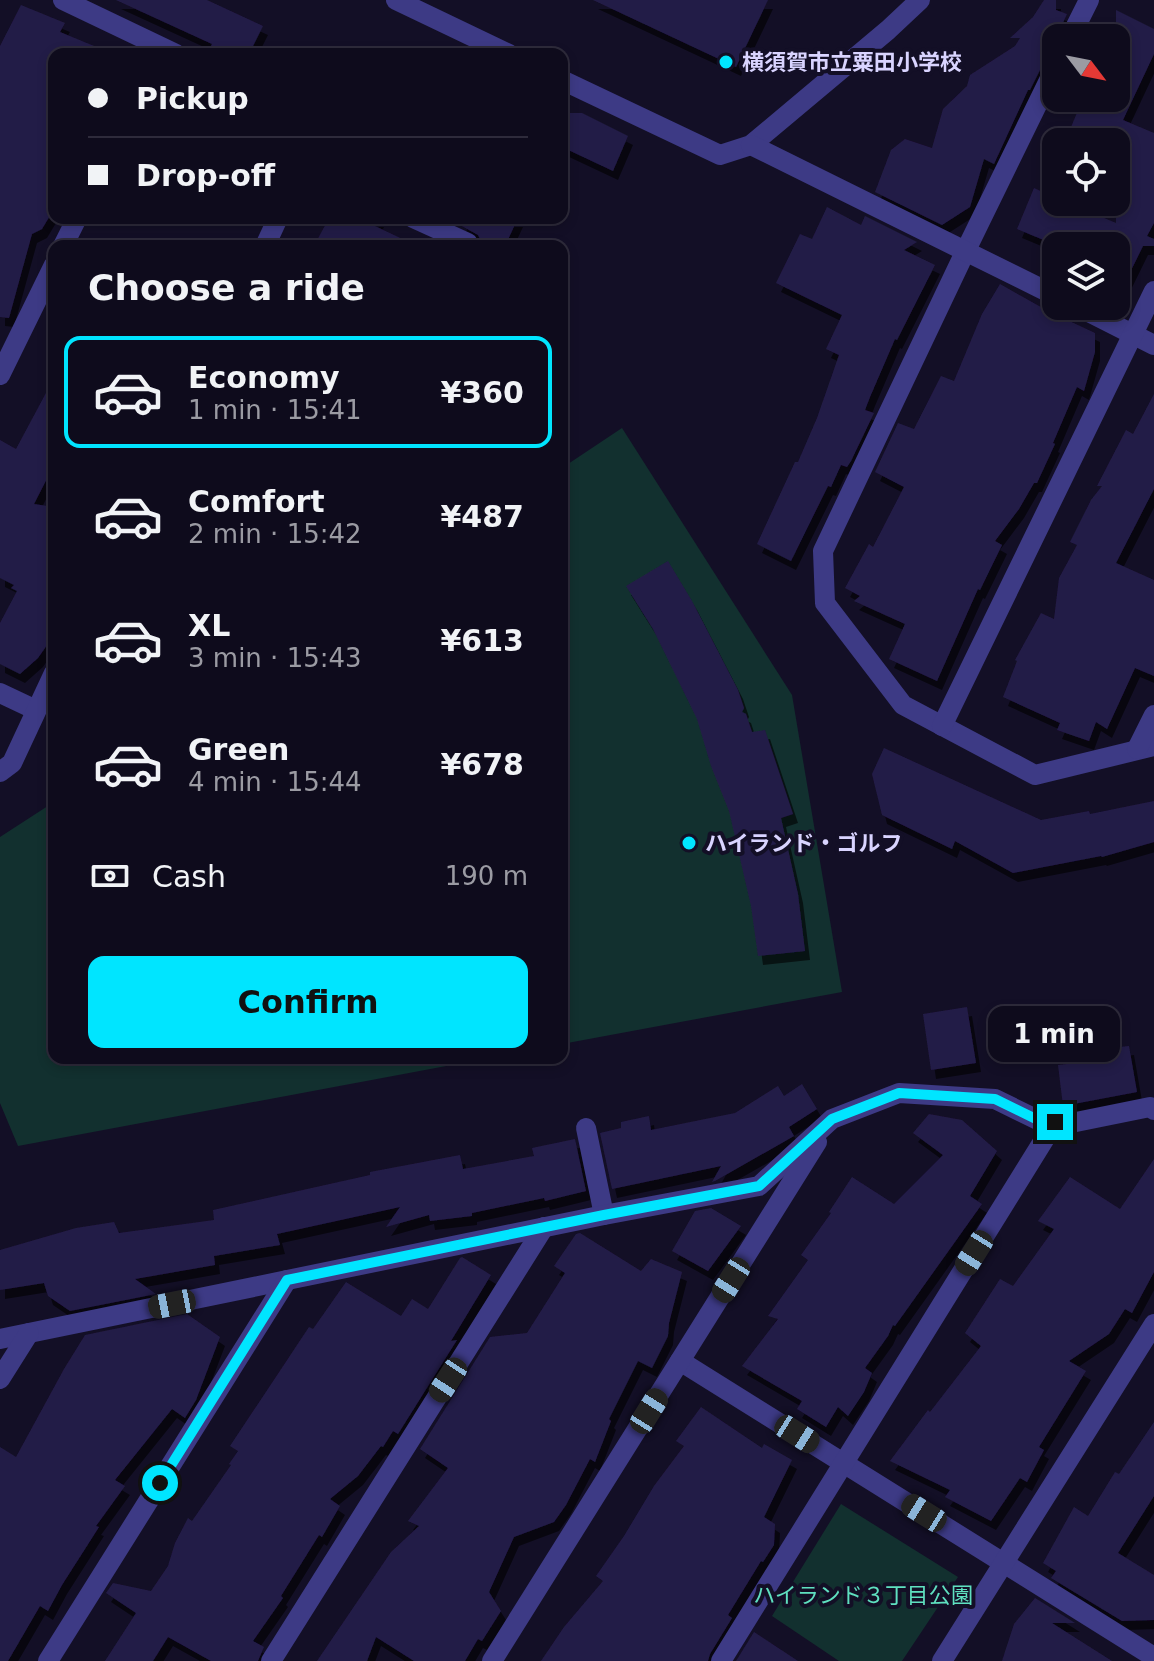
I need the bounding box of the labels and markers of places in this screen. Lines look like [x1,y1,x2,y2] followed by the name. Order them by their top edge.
[742,50,962,75] place label: 横須賀市立粟田小学校
[717,53,735,71] marker: 横須賀市立粟田小学校
[705,831,903,856] place label: ハイランド・ゴルフ
[680,834,698,852] marker: ハイランド・ゴルフ

